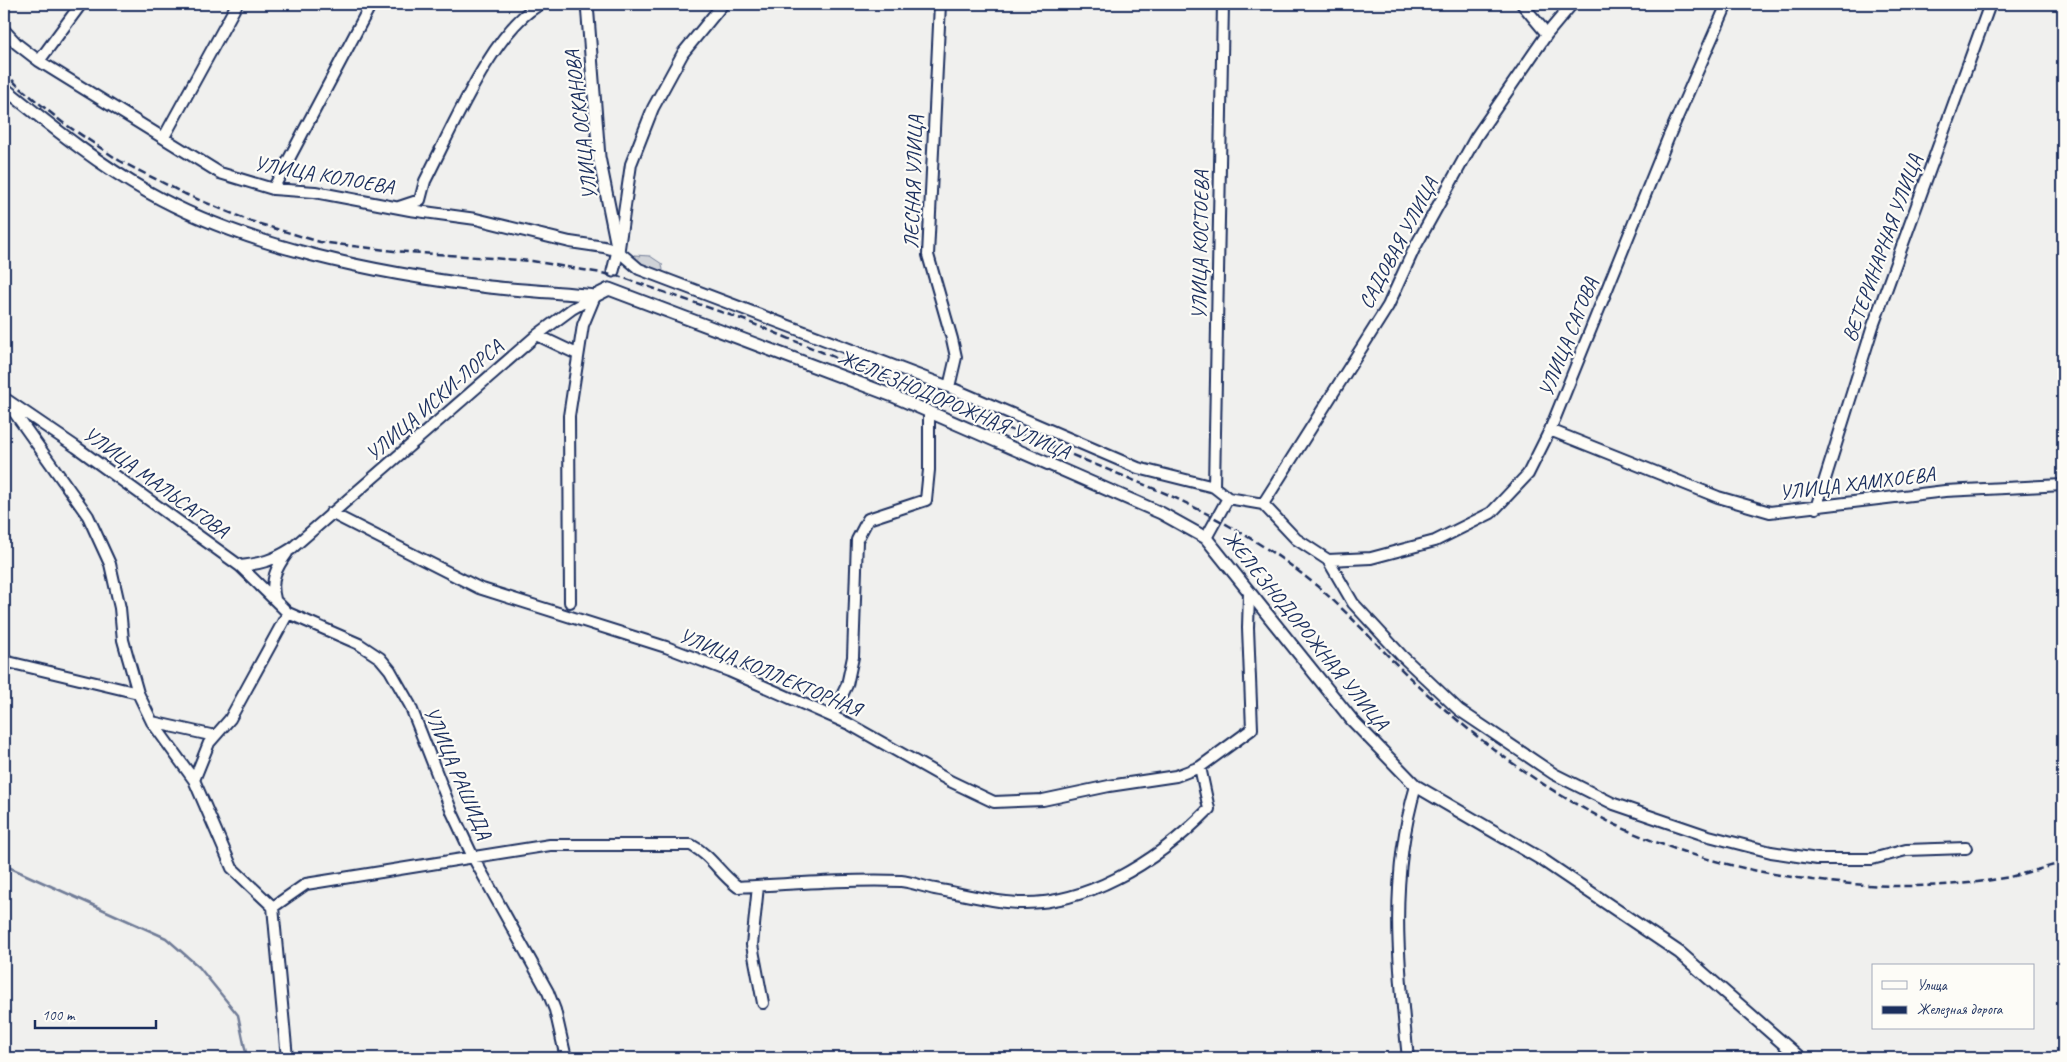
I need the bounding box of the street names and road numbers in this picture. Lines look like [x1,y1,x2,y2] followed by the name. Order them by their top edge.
[559,47,603,201] street label: УЛИЦА ОСКАНОВА
[898,114,928,249] street label: ЛЕСНАЯ УЛИЦА
[252,150,397,200] street label: УЛИЦА КОЛОЕВА
[1836,150,1928,345] street label: ВЕТЕРИНАРНАЯ УЛИЦА
[1186,169,1214,320] street label: УЛИЦА КОСТОЕВА
[1353,172,1444,313] street label: САДОВАЯ УЛИЦА
[1532,273,1604,400] street label: УЛИЦА САГОВА
[360,333,508,467] street label: УЛИЦА ИСКИ-ЛОРСА
[834,343,1075,465] street label: ЖЕЛЕЗНОДОРОЖНАЯ УЛИЦА
[78,420,235,544] street label: УЛИЦА МАЛЬСАГОВА
[1778,460,1938,505] street label: УЛИЦА ХАМХОЕВА
[1217,525,1395,736] street label: ЖЕЛЕЗНОДОРОЖНАЯ УЛИЦА
[675,622,868,723] street label: УЛИЦА КОЛЛЕКТОРНАЯ
[418,703,498,844] street label: УЛИЦА РАШИДА

